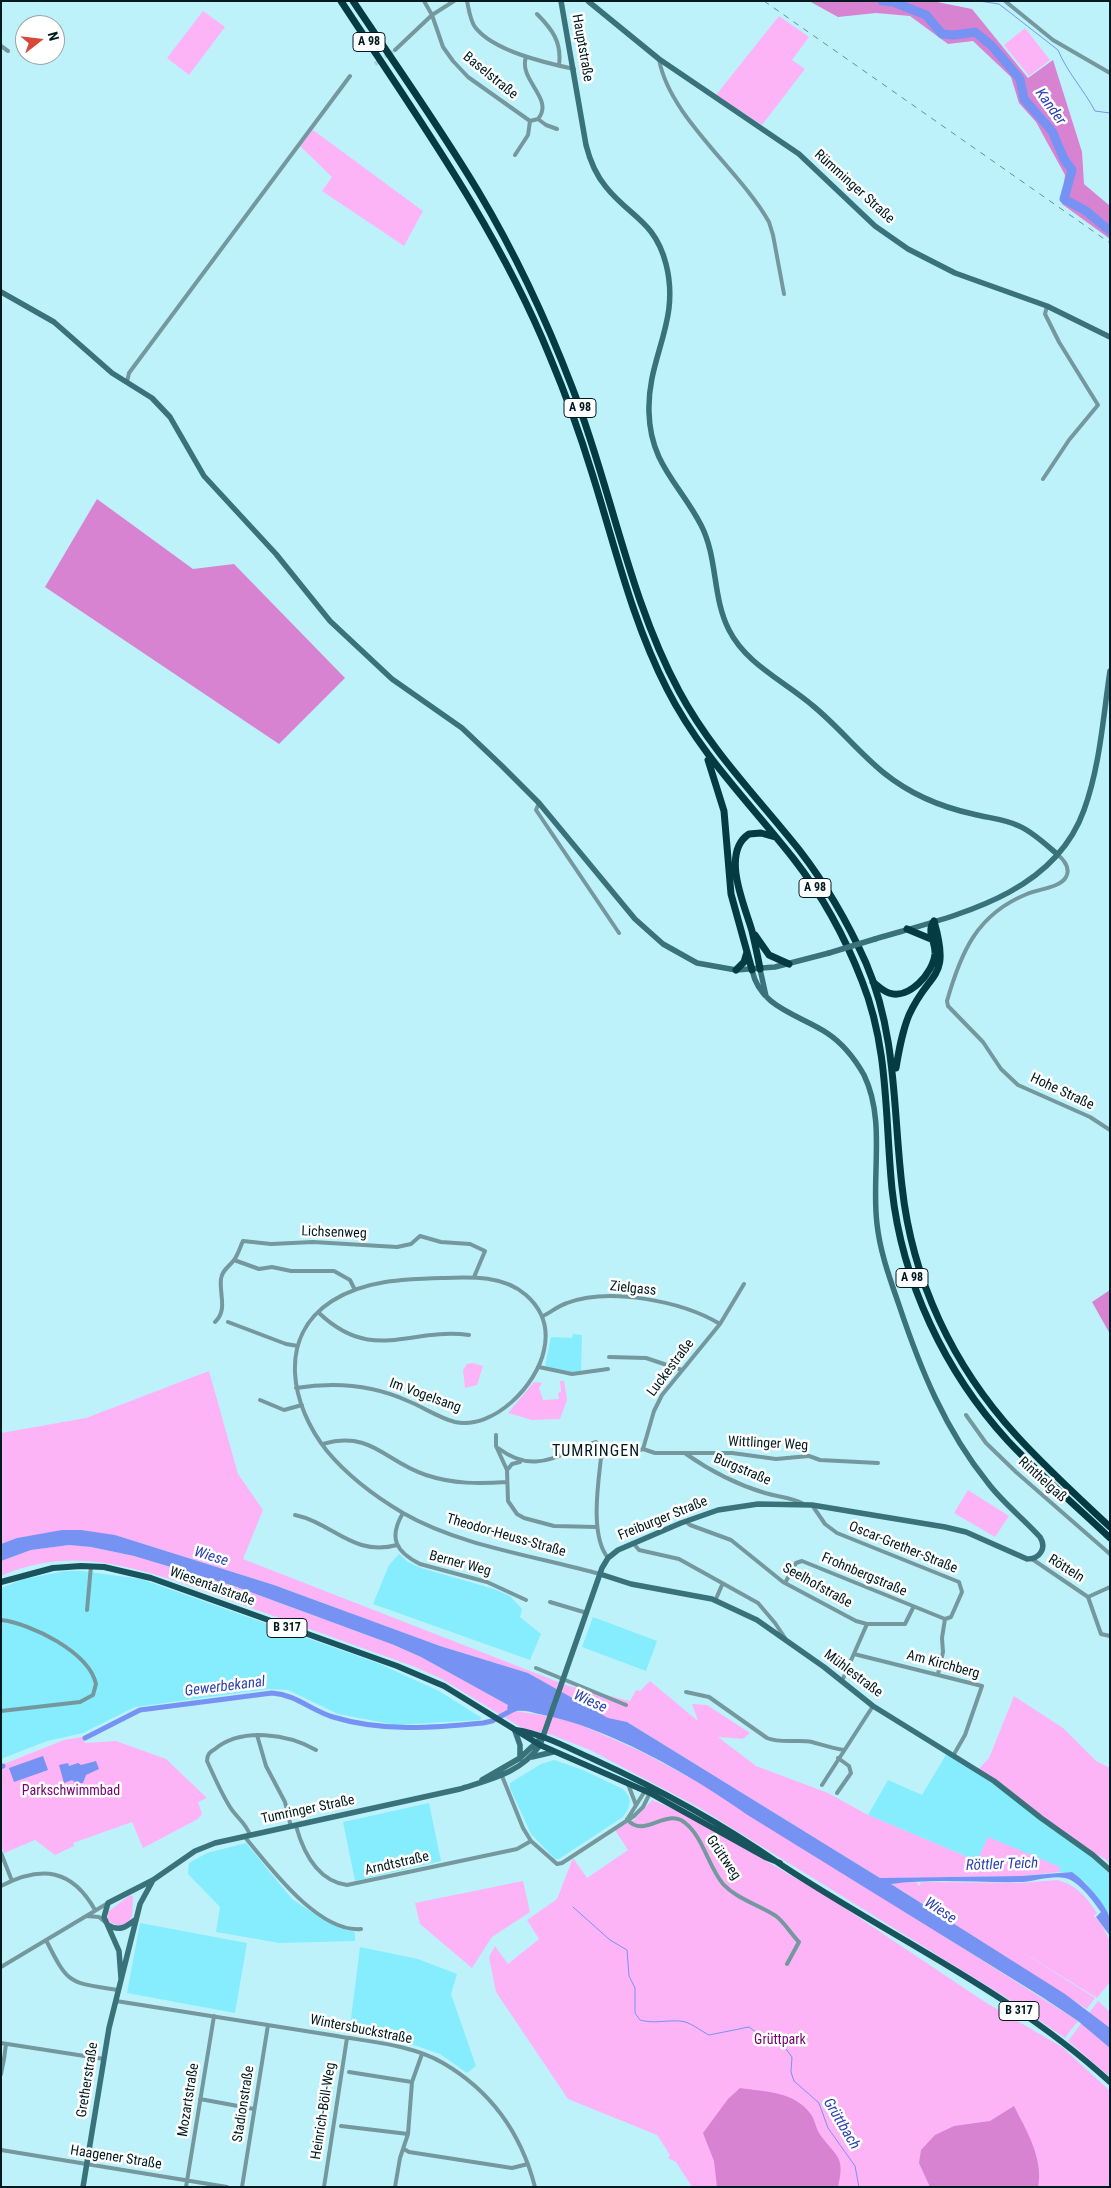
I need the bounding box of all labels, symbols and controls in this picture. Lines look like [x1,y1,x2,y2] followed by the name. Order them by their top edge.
[568,13,596,83] street label: Hauptstraße
[15,15,65,65] north arrow
[45,30,62,42] text: N
[353,32,385,52] road number: A 98
[459,49,521,103] street label: Baselstraße
[1031,85,1069,129] water label: Kander
[810,147,898,227] street label: Rümminger Straße
[564,398,596,418] road number: A 98
[799,878,831,898] road number: A 98
[1028,1070,1096,1114] street label: Hohe Straße
[301,1223,367,1243] street label: Lichsenweg
[896,1268,928,1288] road number: A 98
[609,1278,657,1300] street label: Zielgass
[644,1336,698,1400] street label: Luckestraße
[387,1375,463,1417] street label: Im Vogelsang
[727,1434,809,1454] street label: Wittlinger Weg
[551,1442,641,1462] district label: TUMRINGEN
[711,1450,773,1490] street label: Burgstraße
[1014,1454,1070,1506] street label: Rinthelgaß
[616,1493,710,1545] street label: Freiburger Straße
[444,1511,568,1561] street label: Theodor-Heuss-Straße
[846,1519,960,1577] street label: Oscar-Grether-Straße
[192,1543,230,1571] water label: Wiese
[427,1548,493,1580] street label: Berner Weg
[819,1550,909,1600] street label: Frohnbergstraße
[1045,1551,1087,1587] street label: Rötteln
[779,1560,855,1612] street label: Seelhofstraße
[167,1564,257,1610] street label: Wiesentalstraße
[267,1619,307,1638] road number: B 317
[820,1647,886,1701] street label: Mühlestraße
[905,1647,981,1683] street label: Am Kirchberg
[184,1673,266,1701] water label: Gewerbekanal
[570,1687,610,1717] water label: Wiese
[22,1783,120,1799] park label: Parkschwimmbad
[260,1792,356,1828] street label: Tumringer Straße
[702,1833,744,1883] street label: Grüttweg
[363,1848,431,1880] street label: Arndtstraße
[966,1855,1038,1875] water label: Röttler Teich
[921,1894,959,1928] water label: Wiese
[999,2002,1039,2020] road number: B 317
[309,2012,413,2048] street label: Wintersbuckstraße
[754,2032,806,2048] park label: Grüttpark
[74,2041,102,2119] street label: Gretherstraße
[308,2061,340,2161] street label: Heinrich-Böll-Weg
[175,2062,203,2138] street label: Mozartstraße
[230,2065,258,2143] street label: Stadionstraße
[819,2095,863,2153] water label: Grüttbach
[69,2142,163,2174] street label: Haagener Straße

